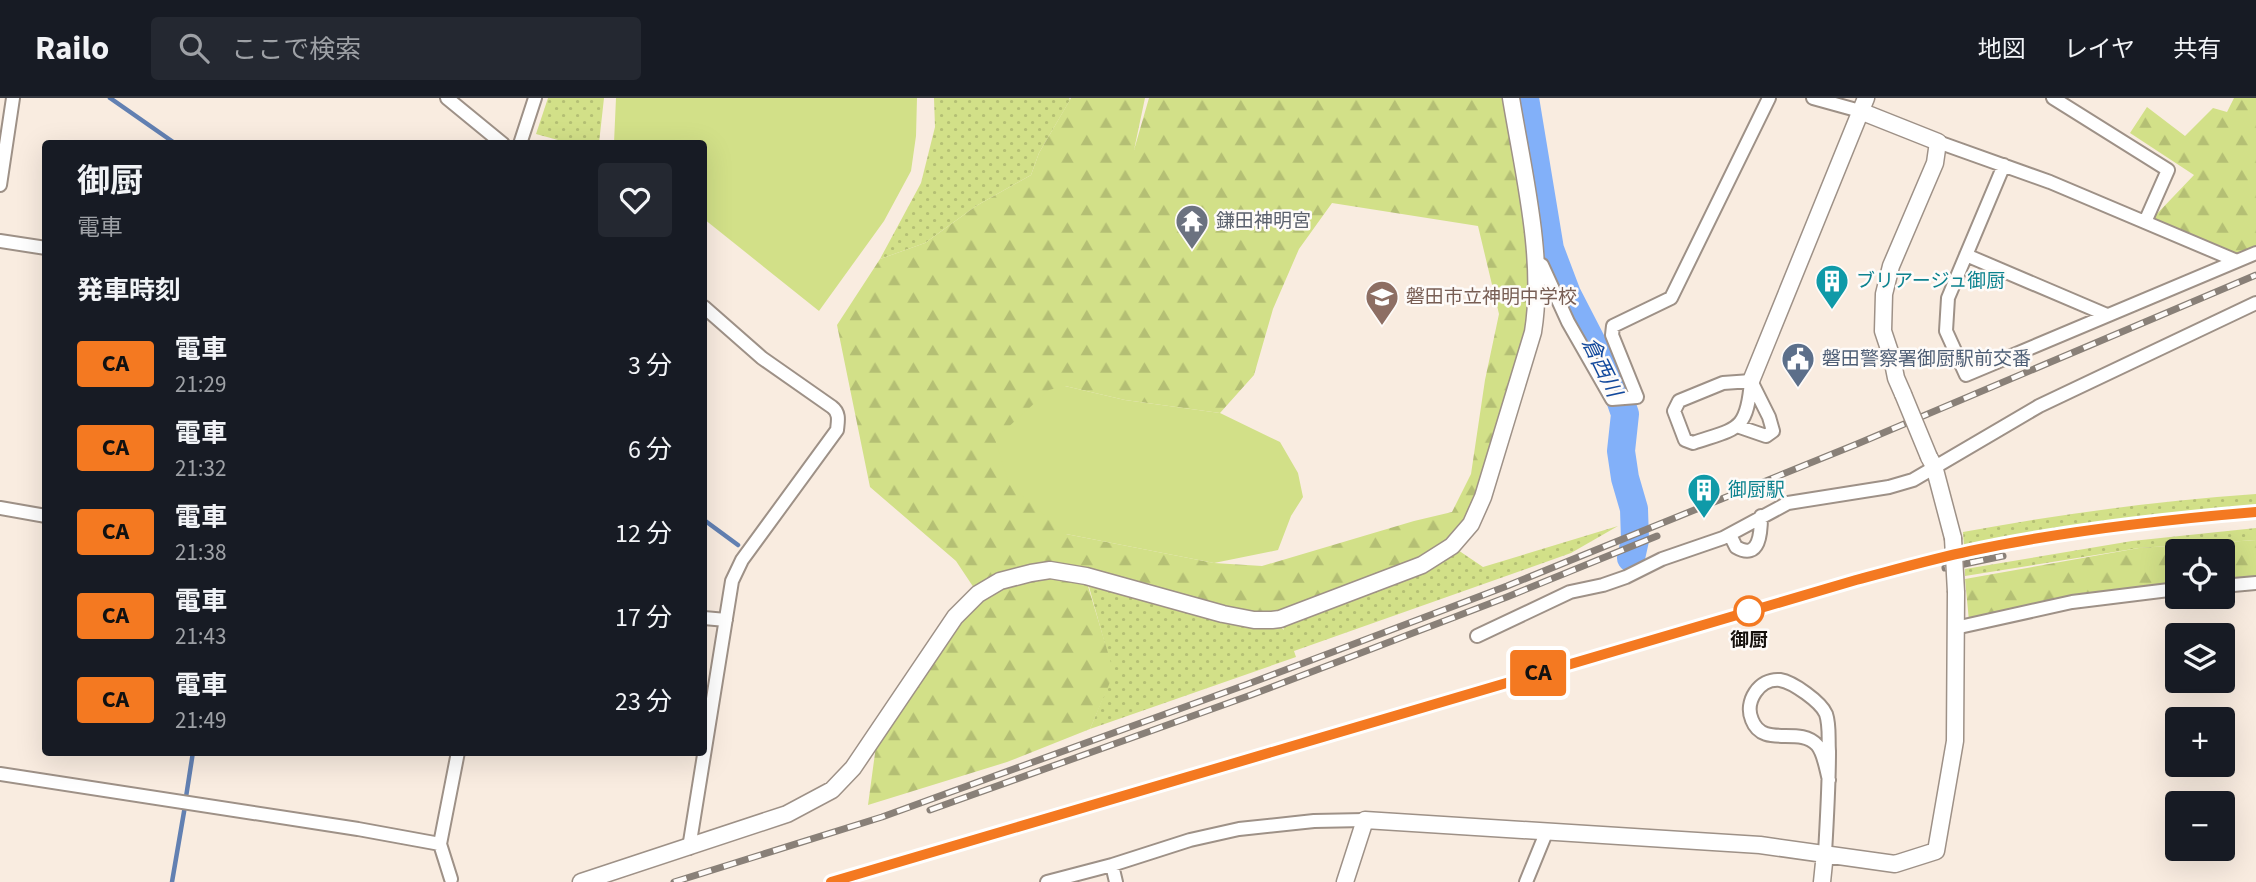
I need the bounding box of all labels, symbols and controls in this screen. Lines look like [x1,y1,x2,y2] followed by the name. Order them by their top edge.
[151,17,641,80] search box
[35,25,109,72] text: Railo
[175,29,213,67] icon: search
[231,31,361,68] text: ここで検索
[1978,32,2026,67] text: 地図
[2064,32,2135,67] text: レイヤ
[2173,32,2221,67] text: 共有
[77,158,143,205] text: 御厨
[598,163,672,237] button: heart
[1173,202,1211,251] temple icon: 鎌田神明宮
[1216,208,1311,235] place label: 鎌田神明宮
[77,211,123,244] text: 電車
[1813,262,1851,311] building icon: ブリアージュ御厨
[1856,268,2005,295] place label: ブリアージュ御厨
[77,272,181,309] text: 発車時刻
[1363,278,1401,327] school or university icon: 磐田市立神明中学校
[1406,284,1577,311] place label: 磐田市立神明中学校
[175,331,227,368] text: 電車
[1575,332,1630,404] water label: 倉西川
[1779,340,1817,389] public building icon: 磐田警察署御厨駅前交番
[102,346,129,381] text: CA
[1822,346,2031,373] place label: 磐田警察署御厨駅前交番
[628,347,672,384] text: 3 分
[175,368,226,401] text: 21:29
[175,415,227,452] text: 電車
[102,430,129,465] text: CA
[628,431,672,468] text: 6 分
[175,452,226,485] text: 21:32
[1685,471,1723,520] building icon: 御厨駅
[1728,477,1785,504] place label: 御厨駅
[175,499,227,536] text: 電車
[102,514,129,549] text: CA
[615,515,672,552] text: 12 分
[175,536,226,569] text: 21:38
[2165,539,2235,861] map controls
[2165,539,2235,609] button: locate
[175,583,227,620] text: 電車
[1734,596,1764,626] marker: 御厨
[102,598,129,633] text: CA
[615,599,672,636] text: 17 分
[175,620,226,653] text: 21:43
[2165,623,2235,693] button: layers
[1730,627,1768,654] place label: 御厨
[1506,650,1570,696] line badge: CA
[1524,655,1552,690] text: CA
[175,667,227,704] text: 電車
[102,682,129,717] text: CA
[615,683,672,720] text: 23 分
[175,704,226,737] text: 21:49
[2165,707,2235,777] button: +
[2165,791,2235,861] button: −

